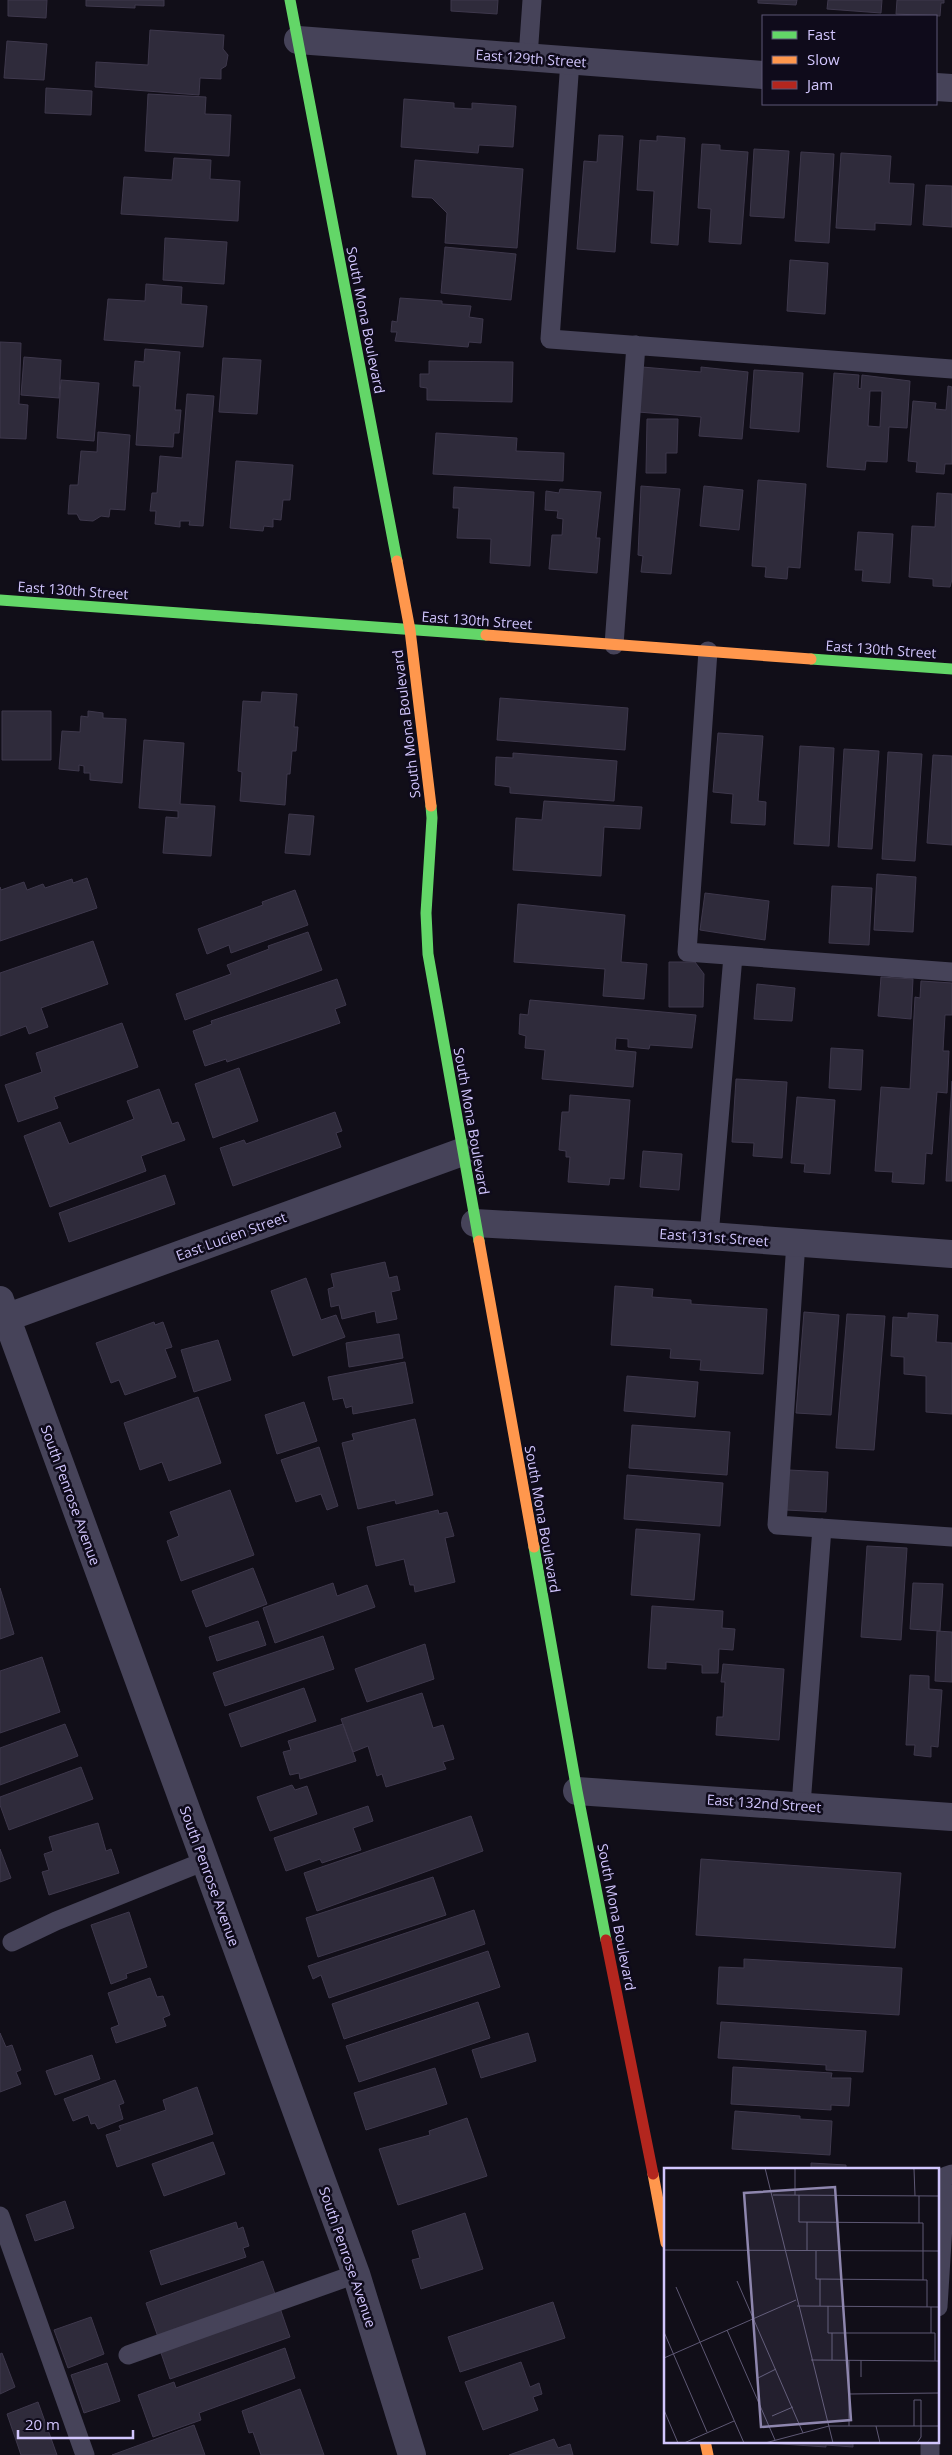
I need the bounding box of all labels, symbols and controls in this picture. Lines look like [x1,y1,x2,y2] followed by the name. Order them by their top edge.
[762,15,937,105] legend
[807,24,836,44] text: Fast
[475,45,587,71] street label: East 129th Street
[807,49,840,69] text: Slow
[805,74,833,94] text: Jam
[342,245,390,395] street label: South Mona Boulevard
[17,577,129,603] street label: East 130th Street
[421,607,533,633] street label: East 130th Street
[825,636,937,662] street label: East 130th Street
[387,649,425,799] street label: South Mona Boulevard
[450,1046,494,1196] street label: South Mona Boulevard
[173,1207,289,1265] street label: East Lucien Street
[659,1224,769,1250] street label: East 131st Street
[37,1422,105,1568] street label: South Penrose Avenue
[521,1444,565,1594] street label: South Mona Boulevard
[706,1790,822,1816] street label: East 132nd Street
[176,1803,244,1949] street label: South Penrose Avenue
[593,1842,641,1992] street label: South Mona Boulevard
[664,2168,940,2442] inset map
[315,2184,381,2330] street label: South Penrose Avenue
[18,2408,132,2440] scale bar
[25,2414,60,2434] text: 20 m

